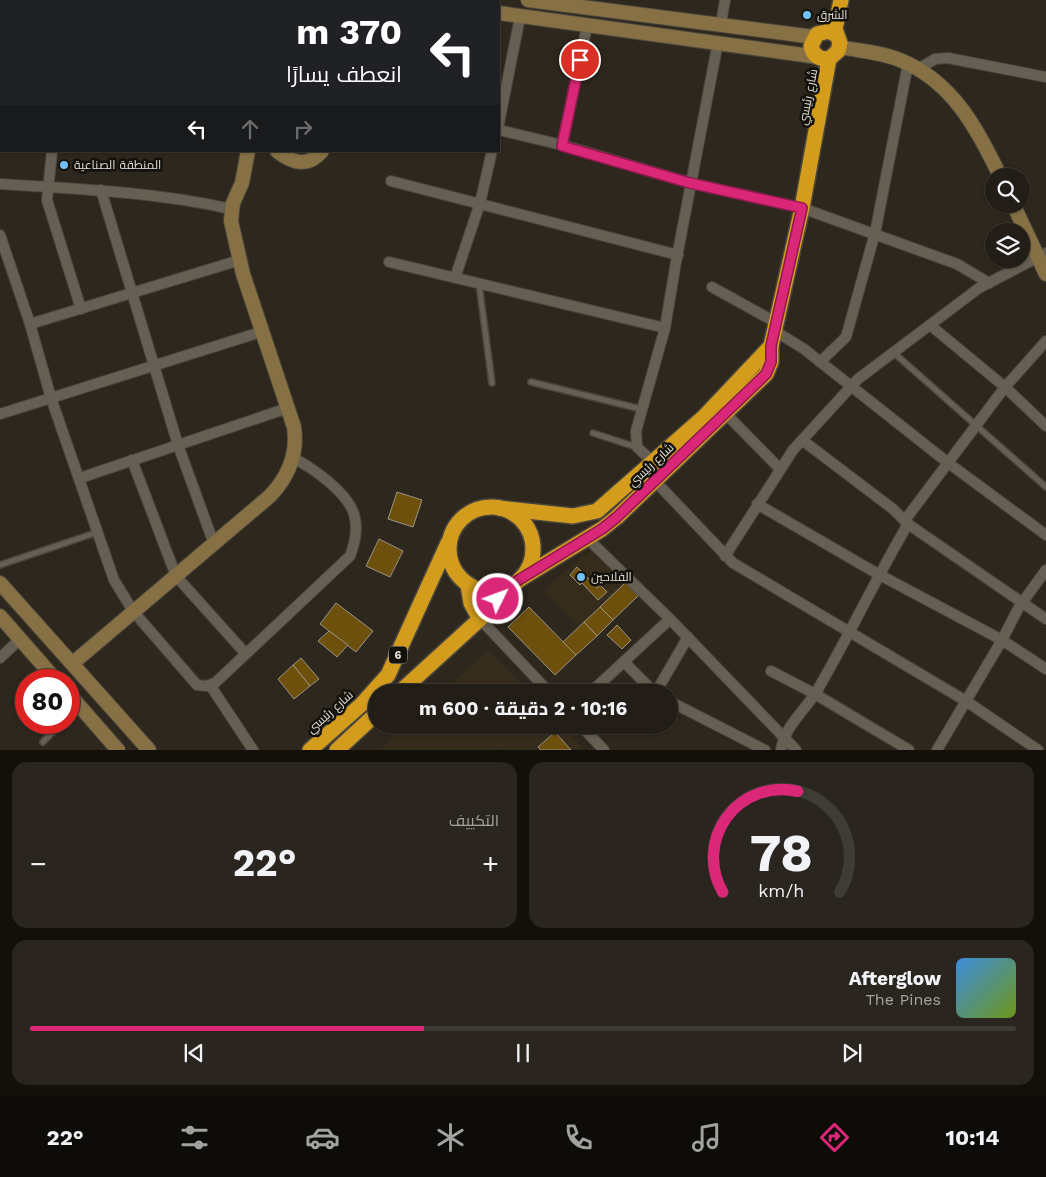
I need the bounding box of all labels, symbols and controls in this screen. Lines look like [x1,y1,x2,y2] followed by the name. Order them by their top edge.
[817,8,848,22] place label: الشرق
[801,9,813,21] marker: الشرق
[296,11,402,53] text: 370 m
[420,20,485,85] icon: left
[559,39,601,81] pin
[566,46,594,74] icon: arrive
[286,62,402,87] text: انعطف يسارًا
[796,68,823,127] street label: شارع رئيسي
[183,115,211,143] icon: left
[236,115,264,143] icon: ahead
[289,115,317,143] icon: right
[74,158,161,172] place label: المنطقة الصناعية
[58,159,70,171] marker: المنطقة الصناعية
[985,168,1030,268] map controls
[985,168,1030,213] button: search
[985,223,1030,268] button: layers
[625,440,679,492] street label: شارع رئيسي
[591,570,632,584] place label: الفلاحين
[575,571,587,583] marker: الفلاحين
[471,572,523,624] position arrow
[389,646,407,664] road number: 6
[15,669,80,734] speed limit sign: 80
[304,688,358,739] street label: شارع رئيسي
[419,697,627,720] text: 10:16 · 2 دقيقة · 600 m
[449,811,499,830] text: التكييف
[750,823,813,884] text: 78
[232,841,297,885] text: 22°
[30,847,47,880] text: −
[482,847,499,880] text: +
[758,880,805,901] text: km/h
[849,967,941,990] text: Afterglow
[865,990,941,1009] text: The Pines
[180,1039,208,1067] icon: previous
[509,1039,537,1067] icon: pause
[838,1039,866,1067] icon: next
[177,1120,212,1155] icon: filters
[305,1120,340,1155] icon: car
[433,1120,468,1155] icon: climate
[561,1120,596,1155] icon: phone
[689,1120,724,1155] icon: music
[817,1120,852,1155] icon: directions
[47,1125,84,1150] text: 22°
[945,1125,999,1150] text: 10:14

